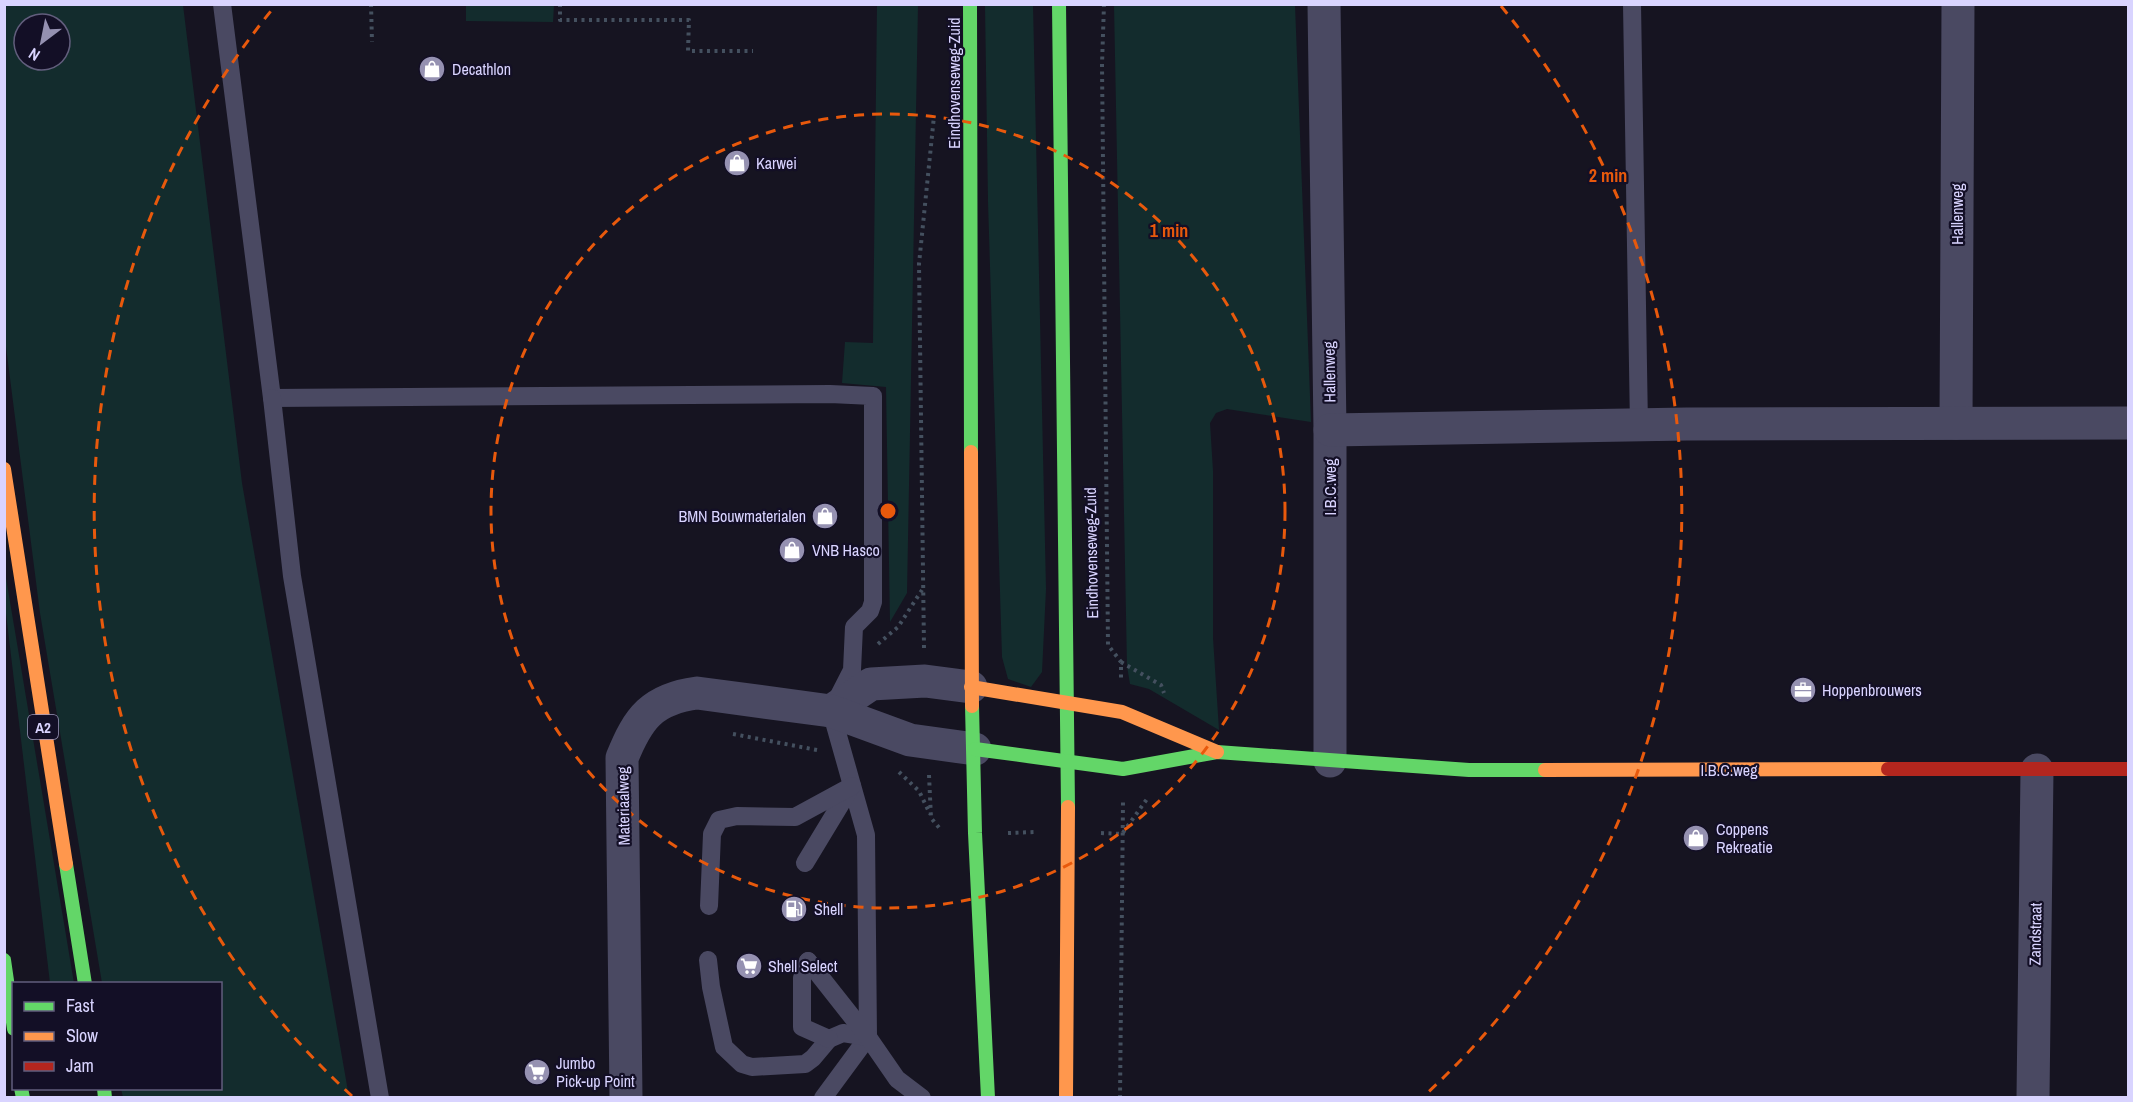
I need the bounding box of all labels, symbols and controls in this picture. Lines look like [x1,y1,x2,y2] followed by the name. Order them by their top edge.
[12,12,72,72] north arrow
[943,17,965,149] street label: Eindhovenseweg-Zuid
[24,43,44,67] text: N
[417,54,447,84] shop icon: Decathlon
[452,58,511,80] place label: Decathlon
[722,148,752,178] shop icon: Karwei
[756,152,797,174] place label: Karwei
[1589,163,1627,188] text: 2 min
[1946,183,1968,245] street label: Hallenweg
[1150,218,1188,243] text: 1 min
[1317,340,1341,403] street label: Hallenweg
[1319,458,1341,515] street label: I.B.C.weg
[1079,487,1103,619] street label: Eindhovenseweg-Zuid
[810,501,840,531] shop icon: BMN Bouwmaterialen
[878,501,898,521] centre of rings
[678,505,806,527] place label: BMN Bouwmaterialen
[777,535,807,565] shop icon: VNB Hasco
[812,539,880,561] place label: VNB Hasco
[1788,675,1818,705] office icon: Hoppenbrouwers
[1822,679,1922,701] place label: Hoppenbrouwers
[28,715,58,739] road number: A2
[1701,759,1758,781] street label: I.B.C.weg
[611,766,635,846] street label: Materiaalweg
[1716,818,1773,858] place label: Coppens Rekreatie
[1681,823,1711,853] shop icon: Coppens Rekreatie
[779,894,809,924] fuel station icon: Shell
[814,898,843,920] place label: Shell
[2023,902,2047,966] street label: Zandstraat
[734,951,764,981] supermarket icon: Shell Select
[768,955,838,977] place label: Shell Select
[12,982,222,1090] legend
[66,993,94,1018] text: Fast
[66,1023,98,1048] text: Slow
[556,1052,635,1092] place label: Jumbo Pick-up Point
[66,1053,94,1078] text: Jam
[522,1057,552,1087] supermarket icon: Jumbo Pick-up Point

